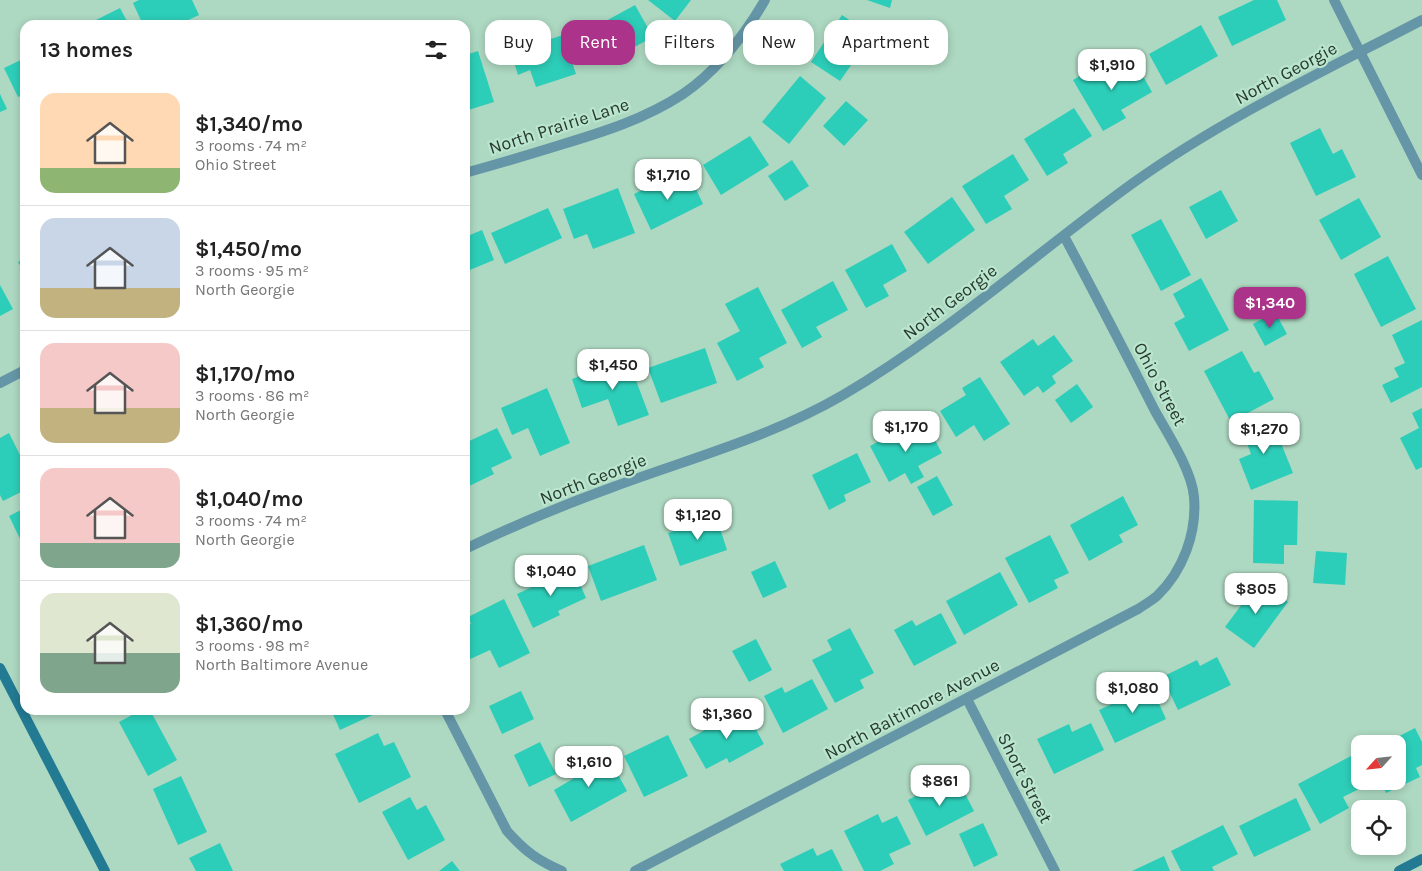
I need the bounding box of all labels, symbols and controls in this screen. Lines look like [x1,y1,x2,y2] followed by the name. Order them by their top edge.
[485,20,551,65] chip: Buy
[561,20,635,65] chip: Rent
[645,20,733,65] chip: Filters
[743,20,814,65] chip: New
[824,20,948,65] chip: Apartment
[422,36,450,64] icon: filters
[1231,37,1341,109] street label: North Georgie
[40,38,133,62] text: 13 homes
[1071,48,1153,91] pin: $1,910
[1089,55,1135,74] text: $1,910
[486,93,632,159] street label: North Prairie Lane
[195,112,303,136] text: $1,340/mo
[80,113,140,173] icon: home
[195,136,307,155] text: 3 rooms · 74 m²
[195,155,276,174] text: Ohio Street
[627,158,709,201] pin: $1,710
[646,165,690,184] text: $1,710
[195,237,302,261] text: $1,450/mo
[80,238,140,298] icon: home
[899,259,1001,345] street label: North Georgie
[195,261,309,280] text: 3 rooms · 95 m²
[195,280,295,299] text: North Georgie
[1229,286,1311,329] pin: $1,340
[1245,293,1295,312] text: $1,340
[1129,338,1191,430] street label: Ohio Street
[572,348,654,391] pin: $1,450
[588,355,638,374] text: $1,450
[195,362,295,386] text: $1,170/mo
[80,363,140,423] icon: home
[195,386,310,405] text: 3 rooms · 86 m²
[195,405,295,424] text: North Georgie
[865,410,947,453] pin: $1,170
[1223,412,1305,455] pin: $1,270
[884,417,928,436] text: $1,170
[1240,419,1288,438] text: $1,270
[537,449,649,509] street label: North Georgie
[195,487,303,511] text: $1,040/mo
[80,488,140,548] icon: home
[657,498,739,541] pin: $1,120
[675,505,721,524] text: $1,120
[195,511,307,530] text: 3 rooms · 74 m²
[195,530,295,549] text: North Georgie
[510,554,592,597] pin: $1,040
[526,561,576,580] text: $1,040
[1226,572,1286,615] pin: $805
[1236,579,1276,598] text: $805
[195,612,303,636] text: $1,360/mo
[80,613,140,673] icon: home
[195,636,310,655] text: 3 rooms · 98 m²
[821,654,1003,764] street label: North Baltimore Avenue
[195,655,368,674] text: North Baltimore Avenue
[1092,672,1174,714] pin: $1,080
[1107,678,1159,697] text: $1,080
[686,698,768,740] pin: $1,360
[702,704,752,723] text: $1,360
[993,729,1057,827] street label: Short Street
[1351,735,1406,790] north arrow
[1351,735,1406,855] map controls
[548,746,630,788] pin: $1,610
[566,752,612,771] text: $1,610
[910,764,970,807] pin: $861
[922,771,958,790] text: $861
[1351,800,1406,855] button: locate

